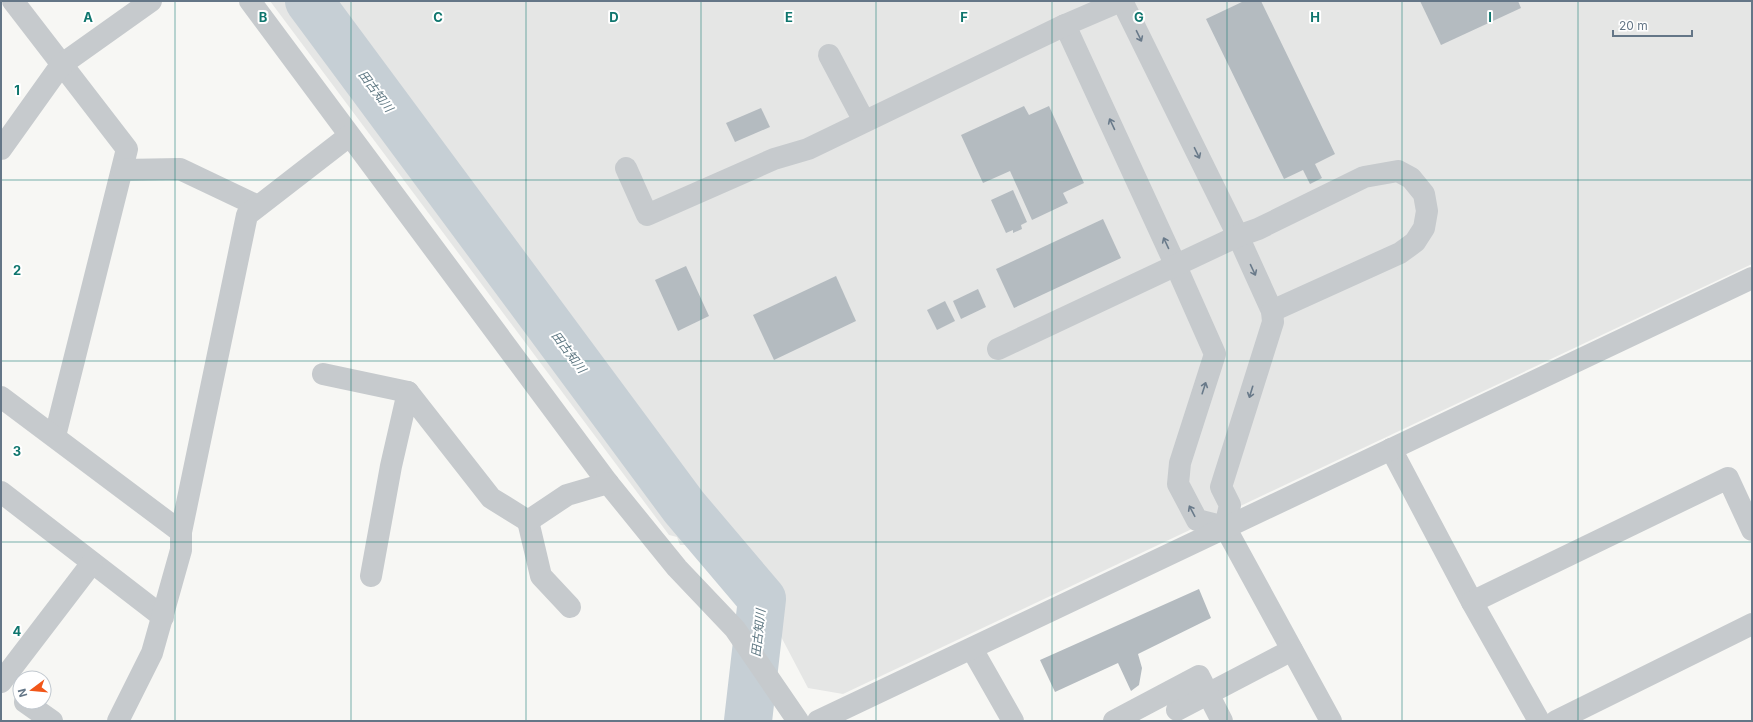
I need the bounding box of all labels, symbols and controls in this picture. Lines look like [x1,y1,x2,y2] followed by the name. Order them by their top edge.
[83,9,93,25] text: A
[259,9,268,25] text: B
[433,9,443,25] text: C
[609,9,619,25] text: D
[785,9,793,25] text: E
[960,9,968,25] text: F
[1134,9,1144,25] text: G
[1310,9,1320,25] text: H
[1488,9,1492,25] text: I
[1613,12,1692,38] scale bar
[1619,18,1648,33] text: 20 m
[1136,30,1143,42] one-way arrow
[356,67,398,116] water label: 田古知川
[14,82,20,98] text: 1
[1107,119,1115,131] one-way arrow
[1194,146,1201,158] one-way arrow
[1162,237,1169,249] one-way arrow
[13,262,21,278] text: 2
[1250,263,1257,275] one-way arrow
[549,328,591,377] water label: 田古知川
[1201,382,1208,395] one-way arrow
[1247,385,1254,398] one-way arrow
[13,443,21,459] text: 3
[1188,505,1196,517] one-way arrow
[748,606,768,658] water label: 田古知川
[13,623,22,639] text: 4
[12,670,52,710] north arrow
[15,687,30,699] text: N

